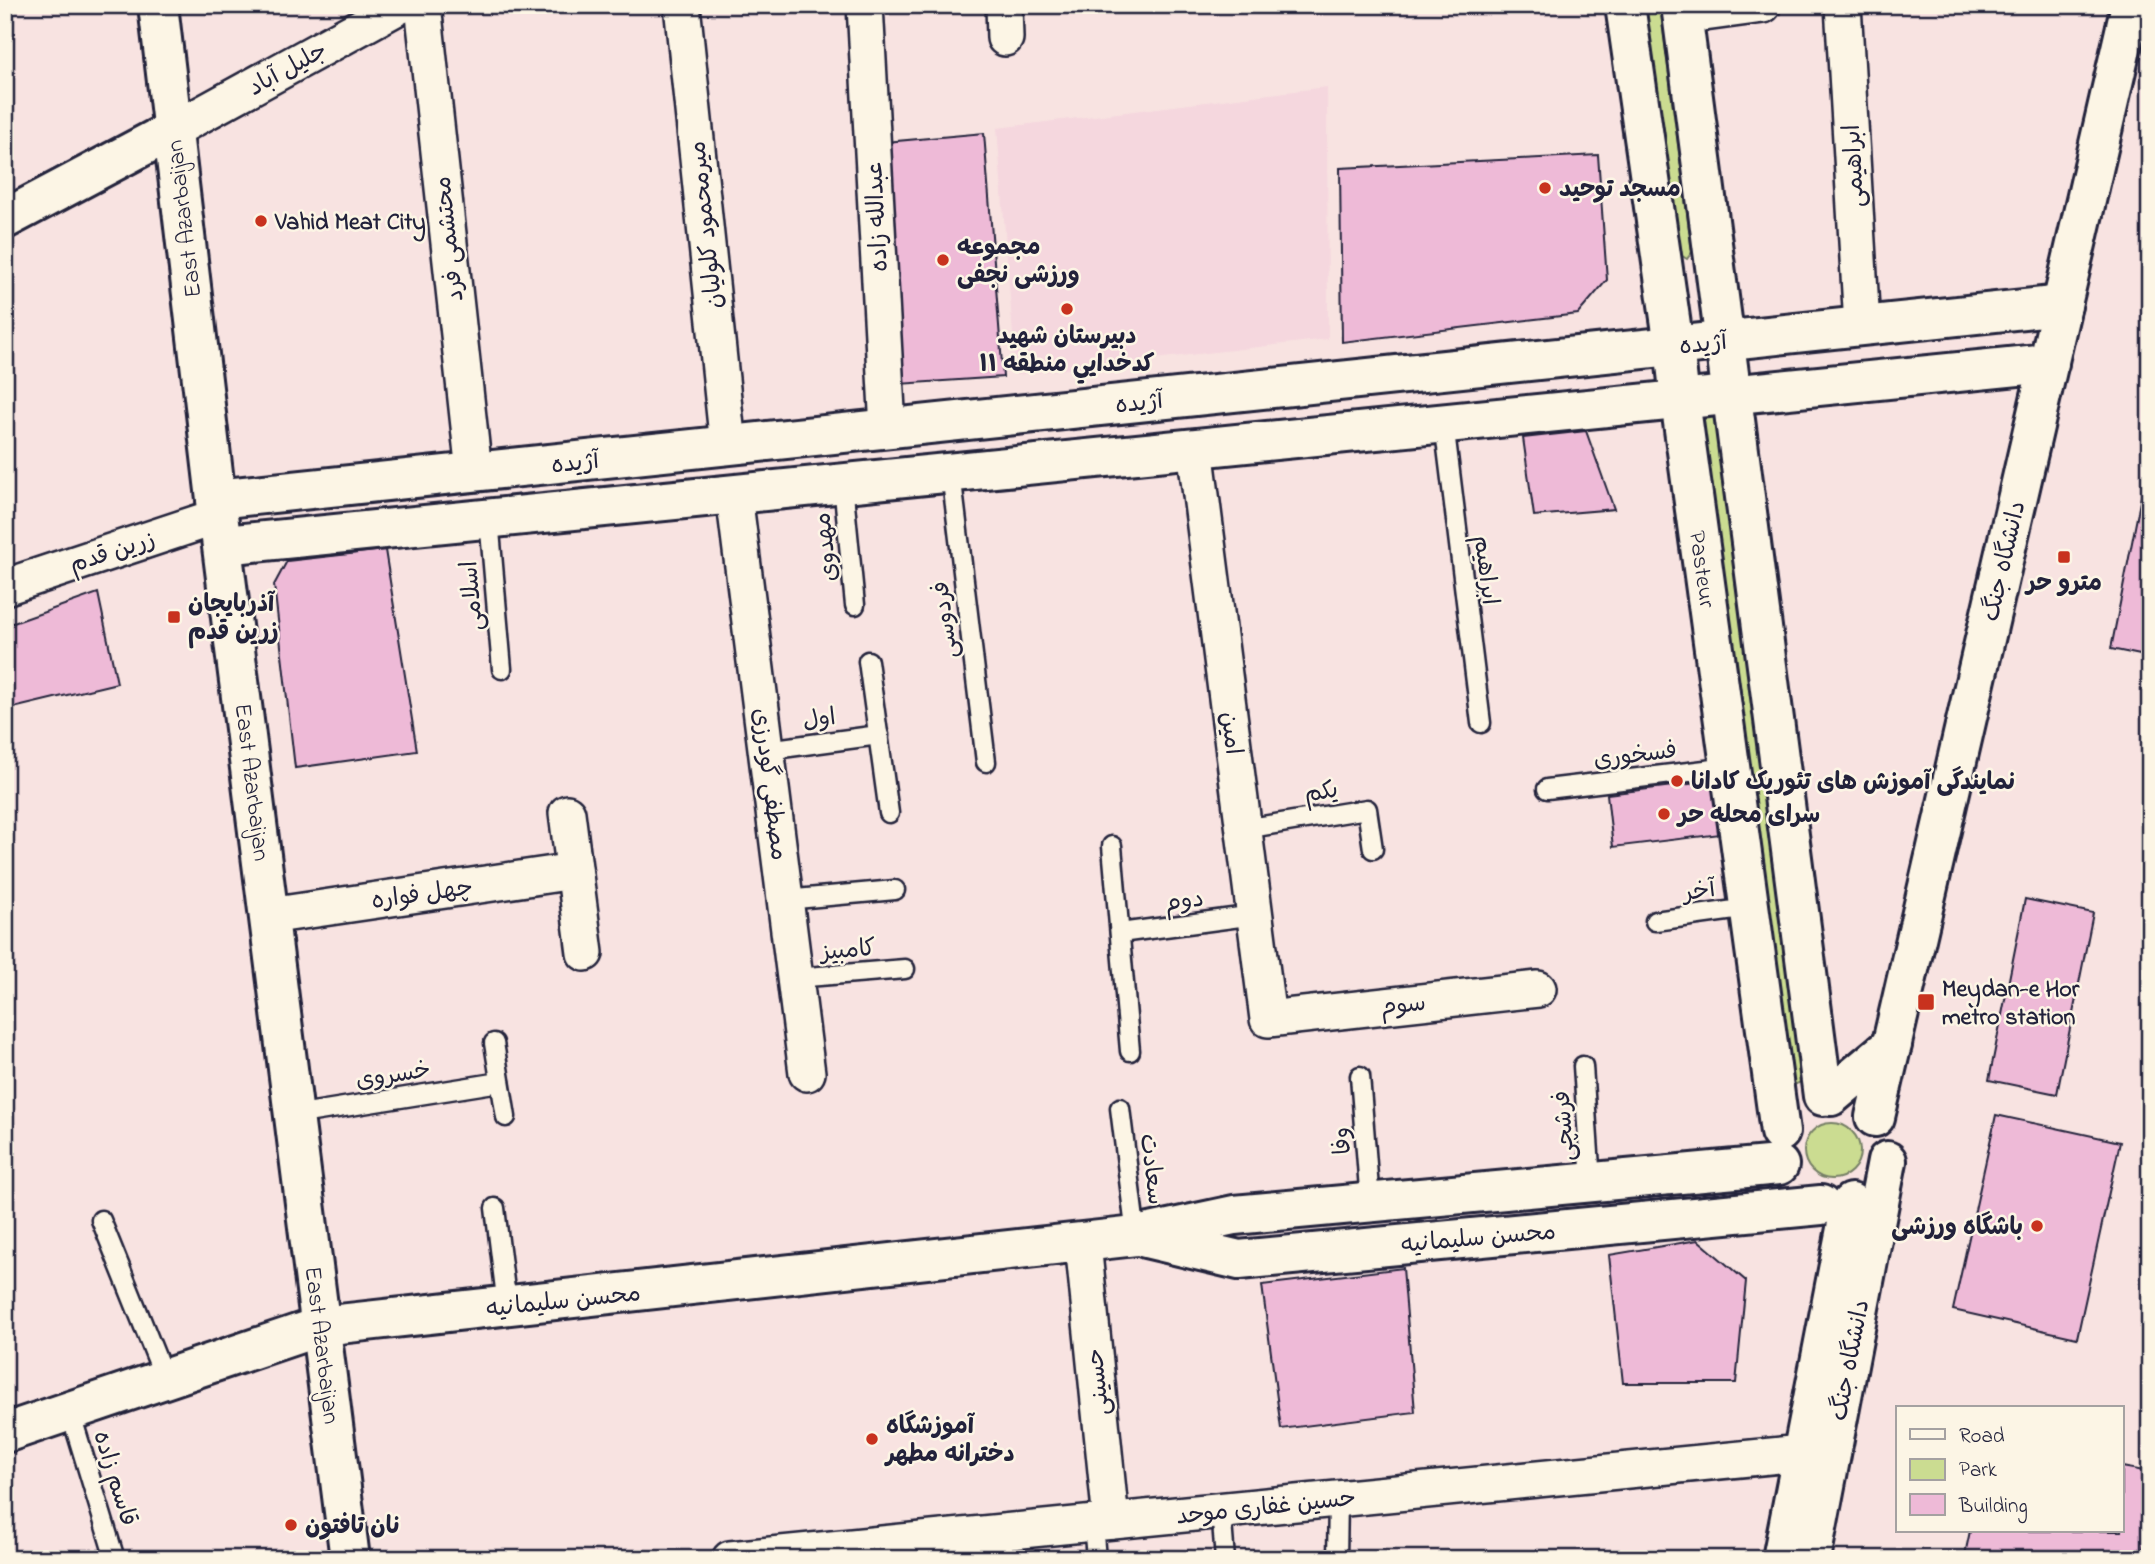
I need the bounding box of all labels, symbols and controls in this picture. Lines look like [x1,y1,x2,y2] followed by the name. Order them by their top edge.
[242,34,334,106] street label: جلیل آباد
[1836,123,1875,208] street label: ابراهیمی
[158,138,213,300] street label: East Azarbaijan
[681,139,734,310] street label: میرمحمود کلولیان
[858,161,899,273] street label: عبدالله زاده
[1559,173,1681,208] place label: مسجد توحید
[426,174,474,303] street label: محتشمی فرد
[1537,180,1553,196] marker: مسجد توحید
[274,206,426,242] place label: Vahid Meat City
[253,213,269,229] marker: Vahid Meat City
[957,231,1080,294] place label: مجموعه ورزشی نجفی
[935,252,951,268] marker: مجموعه ورزشی نجفی
[1059,301,1075,317] marker: دبيرستان شهيد كدخدايي منطقه ١١
[980,320,1155,384] place label: دبيرستان شهيد كدخدايي منطقه ١١
[1678,325,1730,365] street label: آژیده
[1114,384,1166,424] street label: آژیده
[550,444,602,484] street label: آژیده
[1975,498,2036,625] street label: دانشگاه جنگ
[806,510,849,583] street label: مهدوی
[65,523,160,584] street label: زرین قدم
[1678,529,1723,611] street label: Pasteur
[1463,534,1506,607] street label: ابراهیم
[2056,549,2072,565] marker: مترو حر
[453,559,494,632] street label: اسلامی
[2024,567,2102,602] place label: مترو حر
[924,579,969,660] street label: فردوسی
[188,588,279,651] place label: آذربایجان زرین قدم
[166,609,182,625] marker: آذربایجان زرین قدم
[223,701,278,863] street label: East Azarbaijan
[801,701,838,740] street label: اول
[742,706,795,862] street label: مصطفی گودرزی
[1210,710,1250,757] street label: امین
[1592,734,1679,779] street label: فسخوری
[1691,766,2015,801] place label: نمایندگی آموزش های تئوریک کادانا
[1669,773,1685,789] marker: نمایندگی آموزش های تئوریک کادانا
[1302,774,1341,813] street label: یکم
[1676,799,1820,834] place label: سرای محله حر
[1656,806,1672,822] marker: سرای محله حر
[369,871,475,920] street label: چهل فواره
[1679,873,1719,912] street label: آخر
[1163,882,1206,923] street label: دوم
[817,932,877,972] street label: کامبیز
[1942,973,2080,1036] place label: Meydan-e Hor metro station
[1379,987,1428,1026] street label: سوم
[1916,992,1936,1012] marker: Meydan-e Hor metro station
[353,1053,433,1100] street label: خسروی
[1546,1089,1585,1162] street label: فرشچی
[1325,1126,1362,1156] street label: وفا
[1129,1132,1172,1207] street label: سعادت
[1891,1211,2023,1246] place label: باشگاه ورزشی
[1399,1215,1557,1264] street label: محسن سلیمانیه
[2029,1218,2045,1234] marker: باشگاه ورزشی
[293,1264,348,1426] street label: East Azarbaijan
[484,1277,643,1328] street label: محسن سلیمانیه
[1823,1297,1880,1424] street label: دانشگاه جنگ
[1079,1346,1120,1417] street label: حسینی
[1896,1406,2124,1532] legend
[884,1410,1015,1473] place label: آموزشگاه دخترانه مطهر
[1959,1422,2005,1452] text: Road
[83,1427,145,1531] street label: قاسم زاده
[864,1431,880,1447] marker: آموزشگاه دخترانه مطهر
[1959,1456,1998,1486] text: Park
[1175,1482,1358,1535] street label: حسین غفاری موحد
[1958,1492,2028,1524] text: Building
[305,1510,399,1545] place label: نان تافتون
[283,1517,299,1533] marker: نان تافتون

